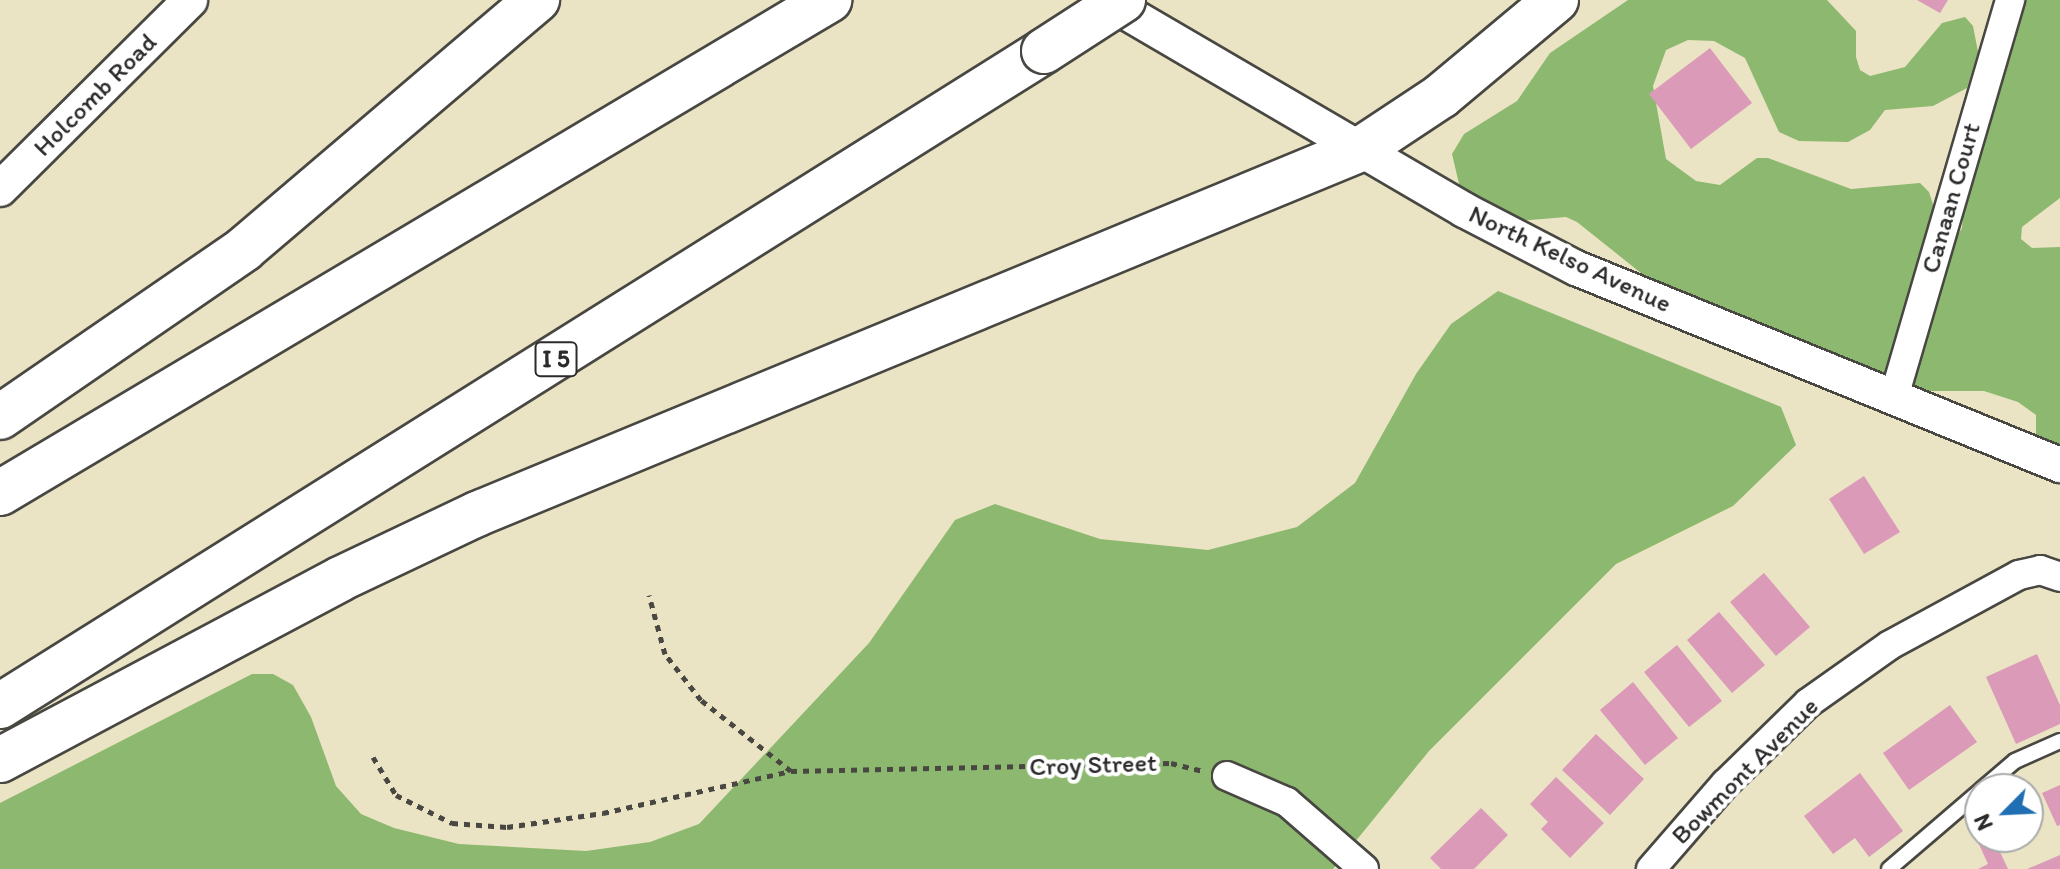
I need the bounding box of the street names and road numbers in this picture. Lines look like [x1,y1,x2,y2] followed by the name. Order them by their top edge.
[27,27,163,163] street label: Holcomb Road
[1915,119,1987,277] street label: Canaan Court
[1464,199,1676,319] street label: North Kelso Avenue
[534,339,578,379] road number: I 5
[1666,692,1824,850] street label: Bowmont Avenue
[1029,747,1157,783] street label: Croy Street

